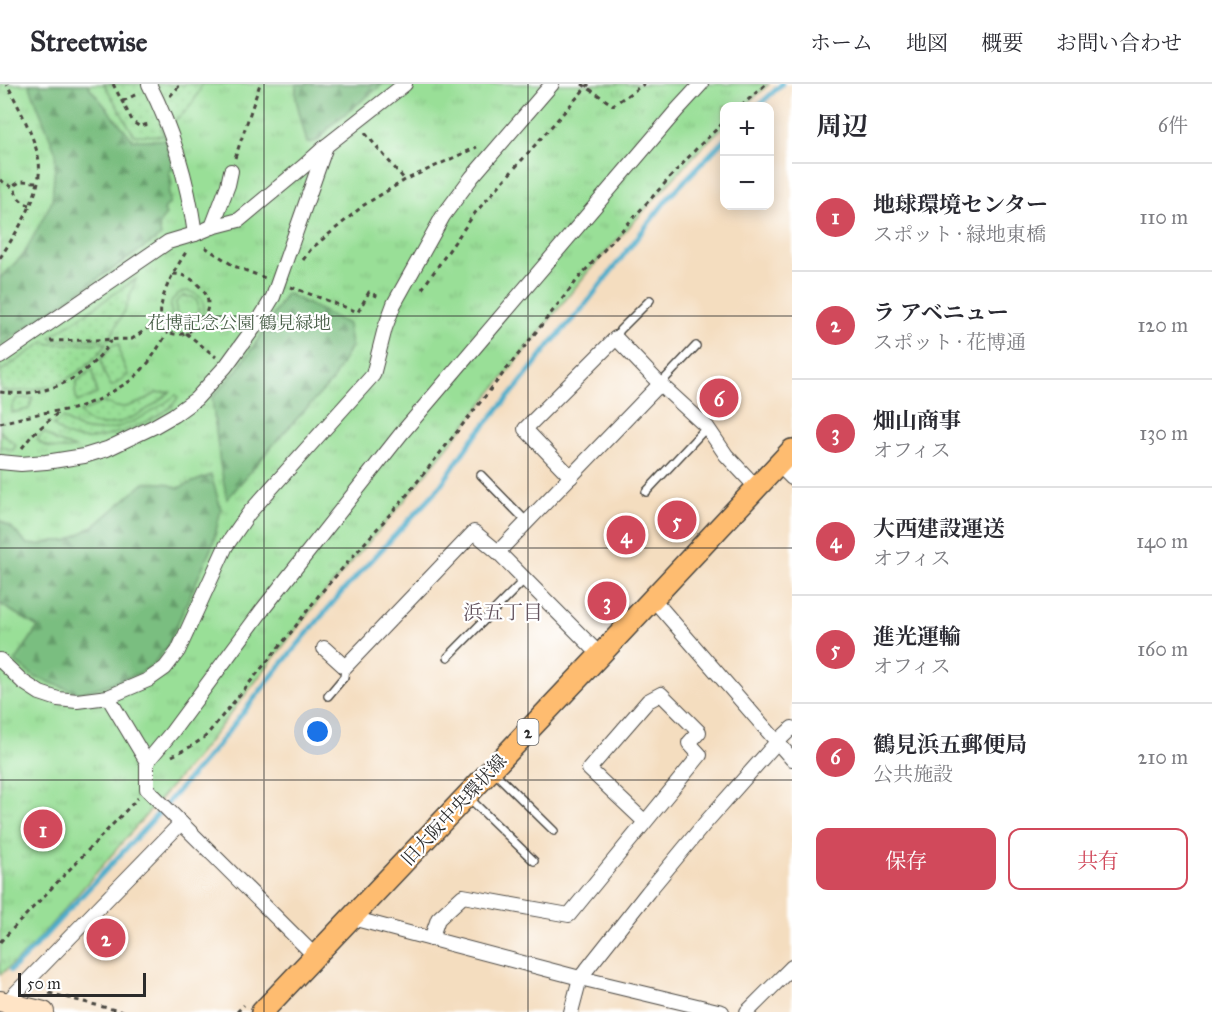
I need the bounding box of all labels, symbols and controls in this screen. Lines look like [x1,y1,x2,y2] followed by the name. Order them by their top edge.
[30,24,147,59] text: Streetwise
[810,30,873,56] text: ホーム
[906,30,948,56] text: 地図
[981,30,1023,56] text: 概要
[1056,30,1182,56] text: お問い合わせ
[720,102,774,210] map controls
[720,102,774,156] button: +
[816,110,868,142] text: 周辺
[1158,113,1188,137] text: 6件
[720,156,774,210] button: −
[873,191,1048,218] text: 地球環境センター
[832,205,839,229] text: 1
[1140,205,1188,229] text: 110 m
[873,222,1046,246] text: スポット · 緑地東橋
[873,299,1009,326] text: ラ アベニュー
[147,312,331,334] park label: 花博記念公園 鶴見緑地
[831,313,840,337] text: 2
[1137,313,1188,337] text: 120 m
[873,330,1026,354] text: スポット · 花博通
[700,376,738,420] pin: 6
[873,407,961,434] text: 畑山商事
[832,421,840,445] text: 3
[1139,421,1188,445] text: 130 m
[873,438,951,462] text: オフィス
[658,498,696,542] pin: 5
[606,512,646,558] pin: 4
[873,515,1005,542] text: 大西建設運送
[830,529,841,553] text: 4
[1136,529,1188,553] text: 140 m
[873,546,951,570] text: オフィス
[588,578,626,624] pin: 3
[463,600,543,624] district label: 浜五丁目
[873,623,961,650] text: 進光運輸
[831,637,840,661] text: 5
[1137,637,1188,661] text: 160 m
[873,654,951,678] text: オフィス
[303,717,332,746] your location
[518,719,538,745] road number: 2
[873,731,1027,758] text: 鶴見浜五郵便局
[830,745,841,769] text: 6
[1138,745,1188,769] text: 210 m
[397,750,511,870] street label: 旧大阪中央環状線
[873,762,953,786] text: 公共施設
[24,806,63,852] pin: 1
[816,828,996,890] button: 保存
[1008,828,1188,890] button: 共有
[86,916,126,960] pin: 2
[18,970,146,998] scale bar
[27,974,61,993] text: 50 m

